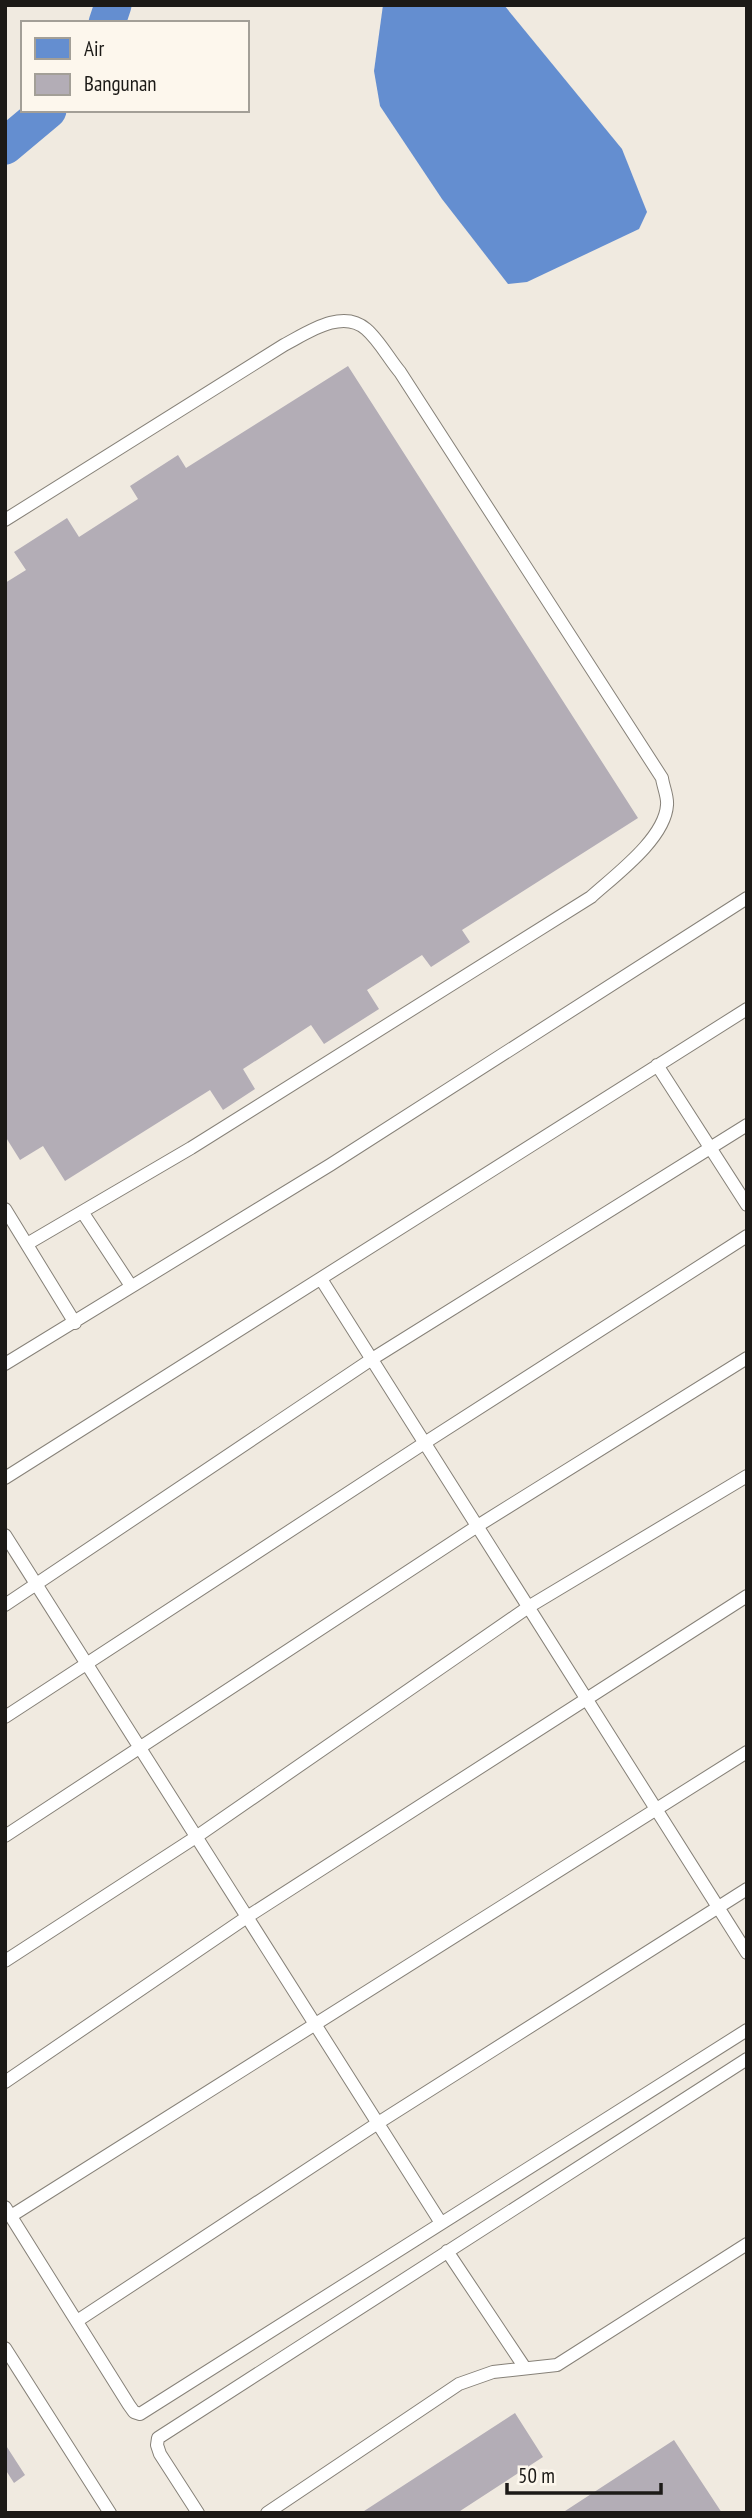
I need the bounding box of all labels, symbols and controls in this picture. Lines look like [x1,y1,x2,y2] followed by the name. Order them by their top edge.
[21,21,248,112] legend
[84,35,104,62] text: Air
[84,70,157,97] text: Bangunan
[507,2452,661,2496] scale bar
[518,2462,555,2489] text: 50 m

